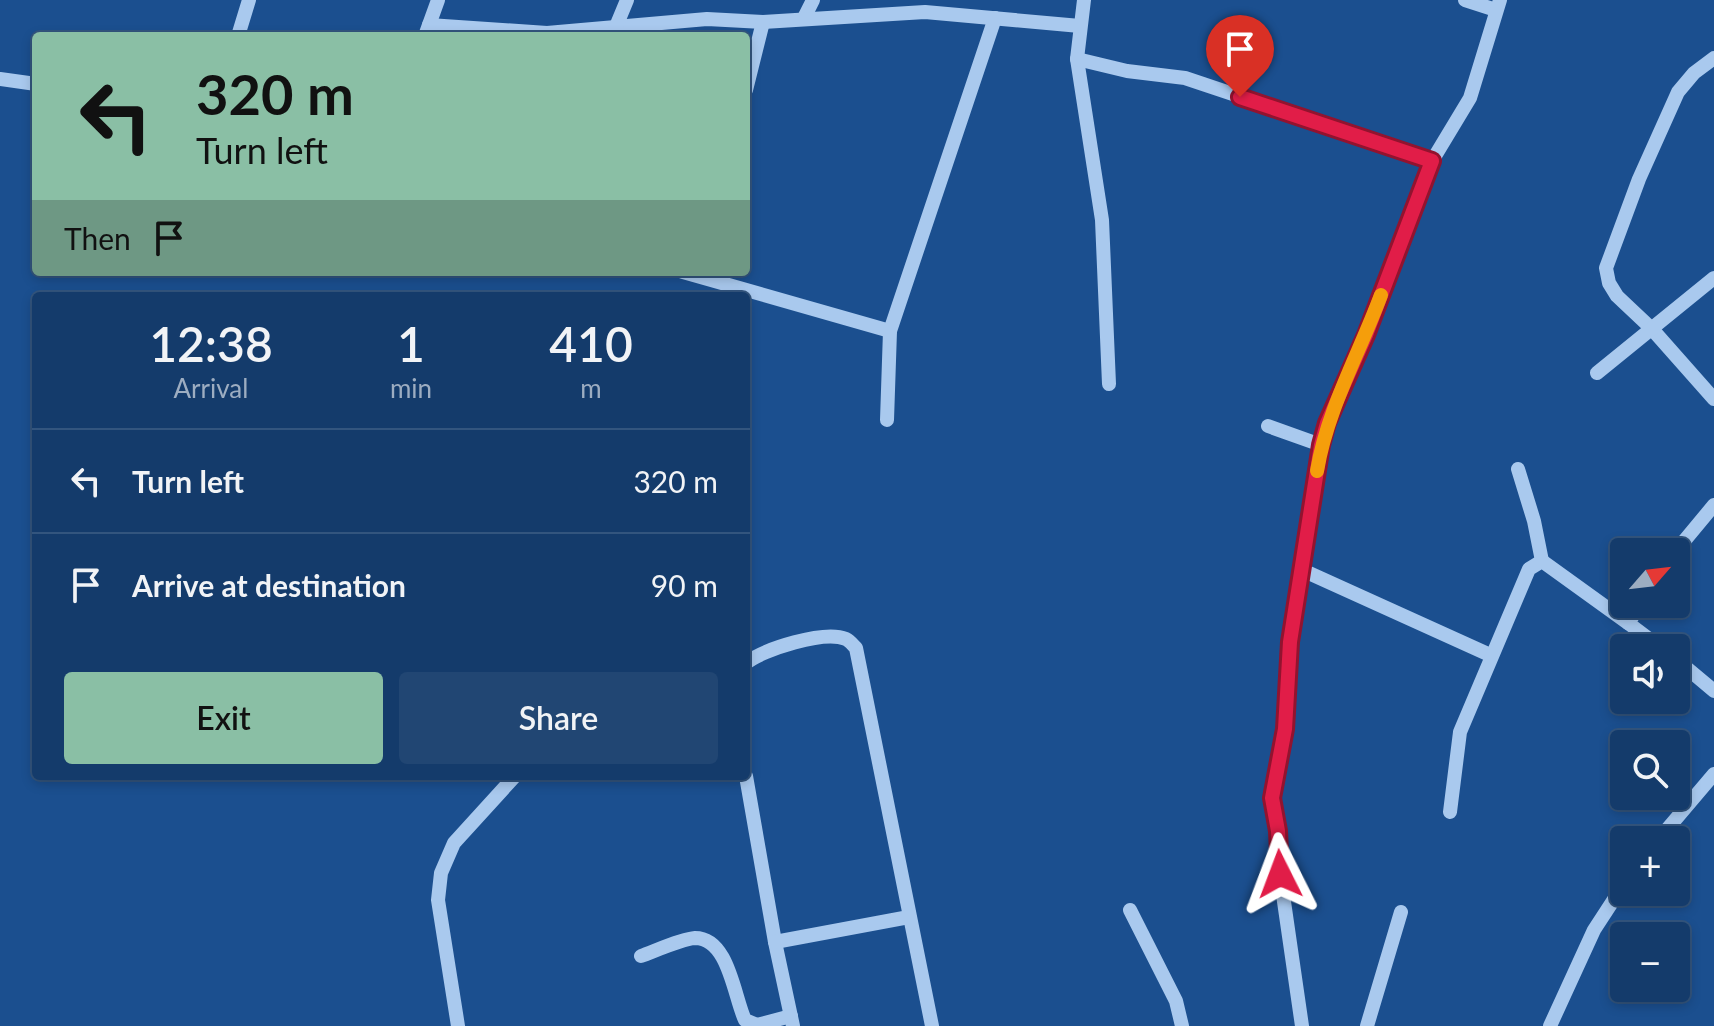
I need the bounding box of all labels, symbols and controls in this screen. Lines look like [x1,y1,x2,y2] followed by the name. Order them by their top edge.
[1206,15,1274,97] pin
[1218,27,1262,71] icon: arrive
[196,60,354,127] text: 320 m
[64,64,168,168] icon: left
[196,128,328,172] text: Turn left
[147,216,191,260] icon: arrive
[64,220,131,256] text: Then
[149,315,273,372] text: 12:38
[397,315,425,372] text: 1
[549,315,633,372] text: 410
[174,372,248,404] text: Arrival
[390,372,432,404] text: min
[580,372,602,404] text: m
[64,459,108,503] icon: left
[132,463,244,499] text: Turn left
[633,463,718,499] text: 320 m
[1610,538,1690,618] north arrow
[1610,538,1690,1002] map controls
[64,563,108,607] icon: arrive
[132,567,406,603] text: Arrive at destination
[651,567,718,603] text: 90 m
[1610,634,1690,714] button: sound
[64,672,383,764] button: Exit
[399,672,718,764] button: Share
[1610,730,1690,810] button: search
[1610,826,1690,906] button: +
[1238,832,1322,916] position arrow
[1610,922,1690,1002] button: −

